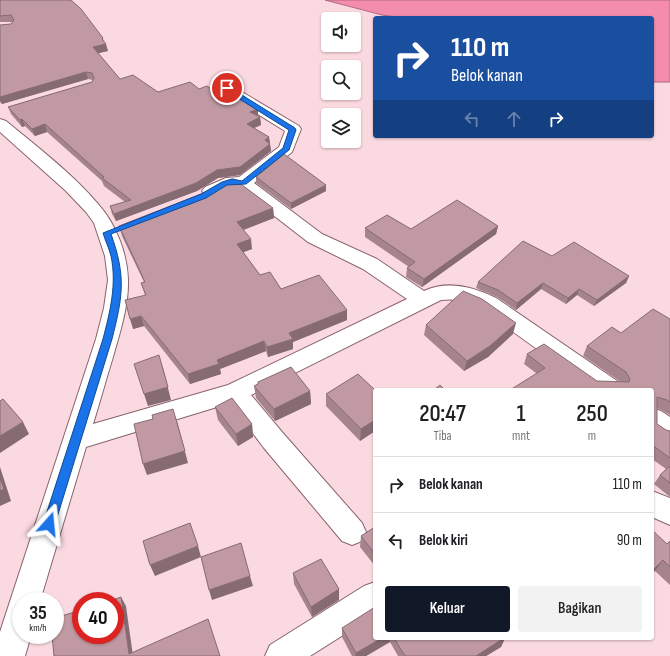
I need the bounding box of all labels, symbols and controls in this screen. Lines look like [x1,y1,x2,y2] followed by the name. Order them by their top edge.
[321,12,361,148] map controls
[321,12,361,52] button: sound
[451,31,509,64] text: 110 m
[385,32,437,84] icon: right
[321,60,361,100] button: search
[451,65,523,86] text: Belok kanan
[210,71,244,105] pin
[216,77,238,99] icon: arrive
[321,108,361,148] button: layers
[461,108,483,130] icon: left
[503,108,525,130] icon: ahead
[545,108,567,130] icon: right
[419,399,466,428] text: 20:47
[517,399,526,428] text: 1
[576,399,608,428] text: 250
[433,428,452,444] text: Tiba
[512,428,530,444] text: mnt
[588,428,596,444] text: m
[385,474,407,496] icon: right
[419,475,483,494] text: Belok kanan
[613,475,642,494] text: 110 m
[28,503,70,545] position arrow
[385,530,407,552] icon: left
[419,531,468,550] text: Belok kiri
[617,531,642,550] text: 90 m
[385,586,510,632] button: Keluar
[518,586,642,632] button: Bagikan
[72,592,124,644] speed limit sign: 40
[29,601,47,625] text: 35
[29,622,47,634] text: km/h

